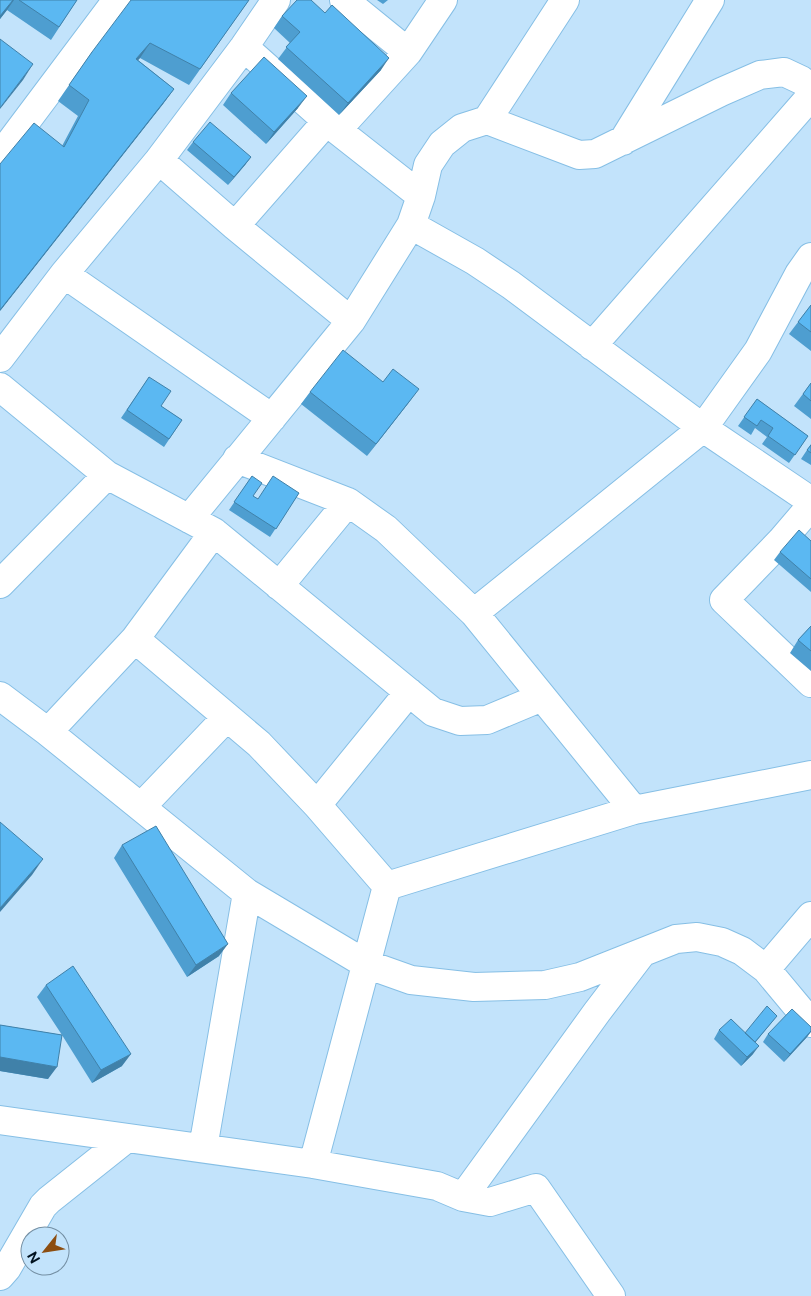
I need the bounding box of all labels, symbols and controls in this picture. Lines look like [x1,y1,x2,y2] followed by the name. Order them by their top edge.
[20,1226,70,1276] north arrow
[24,1249,43,1266] text: N

